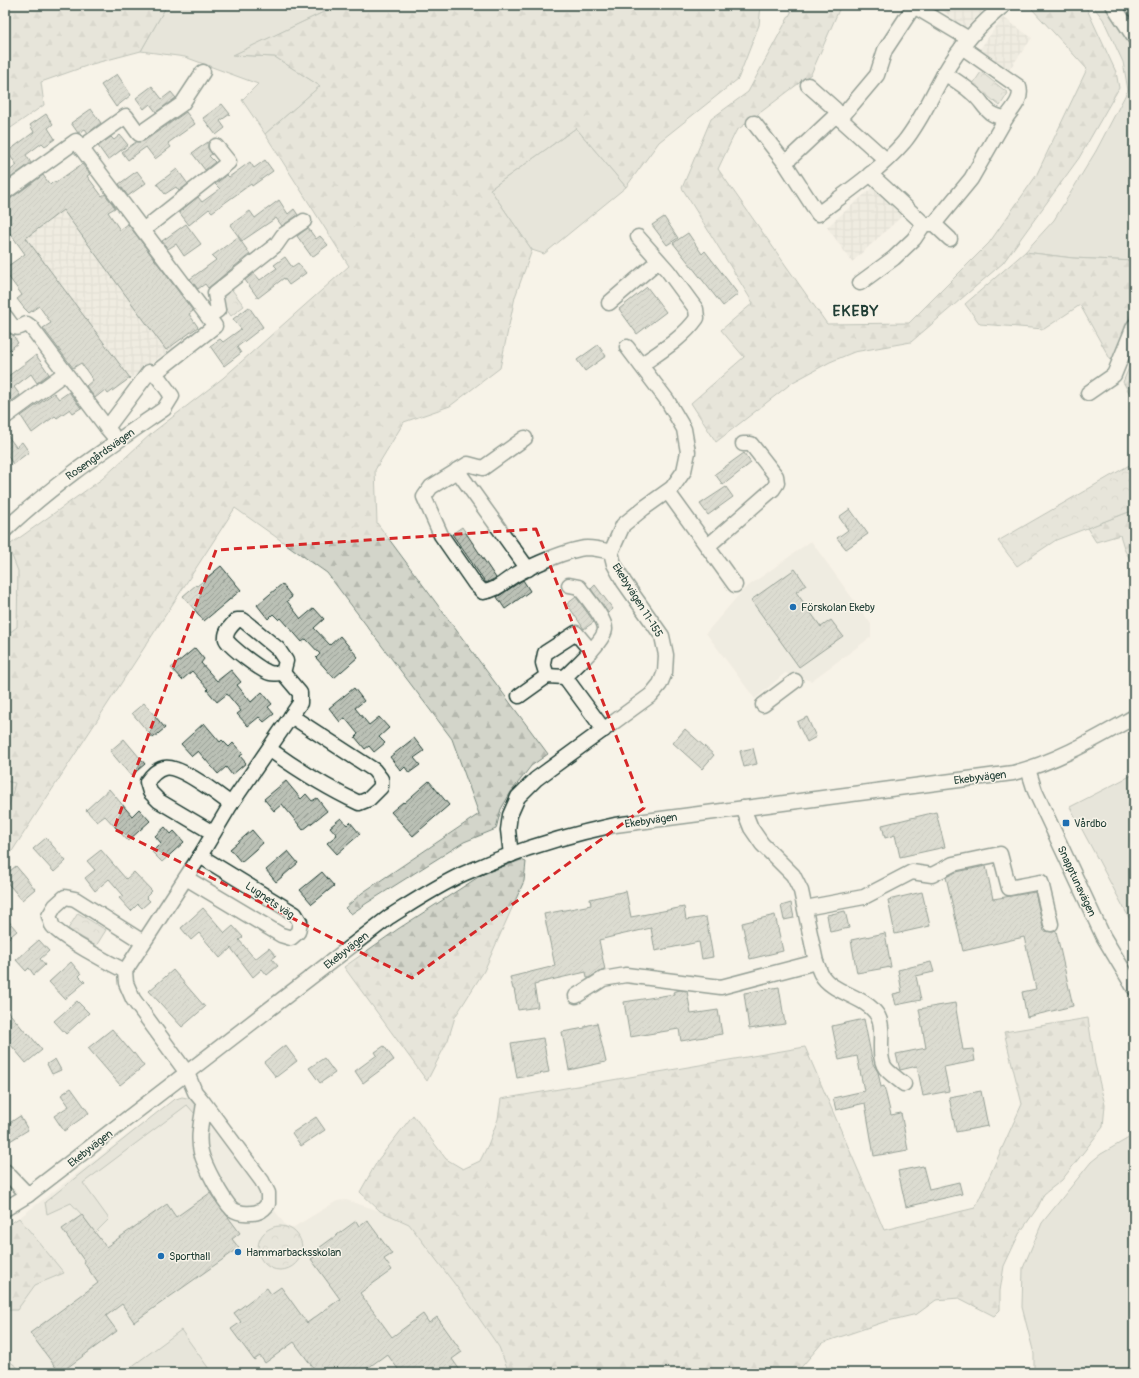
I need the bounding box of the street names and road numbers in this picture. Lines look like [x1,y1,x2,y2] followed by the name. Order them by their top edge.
[63,426,137,483] street label: Rosengårdsvägen
[610,561,666,640] street label: Ekebyvägen 11-155
[953,768,1007,787] street label: Ekebyvägen
[624,810,678,831] street label: Ekebyvägen
[1054,844,1099,919] street label: Snapptunavägen
[243,879,297,922] street label: Lugnets väg
[321,929,371,972] street label: Ekebyvägen
[65,1127,115,1170] street label: Ekebyvägen

